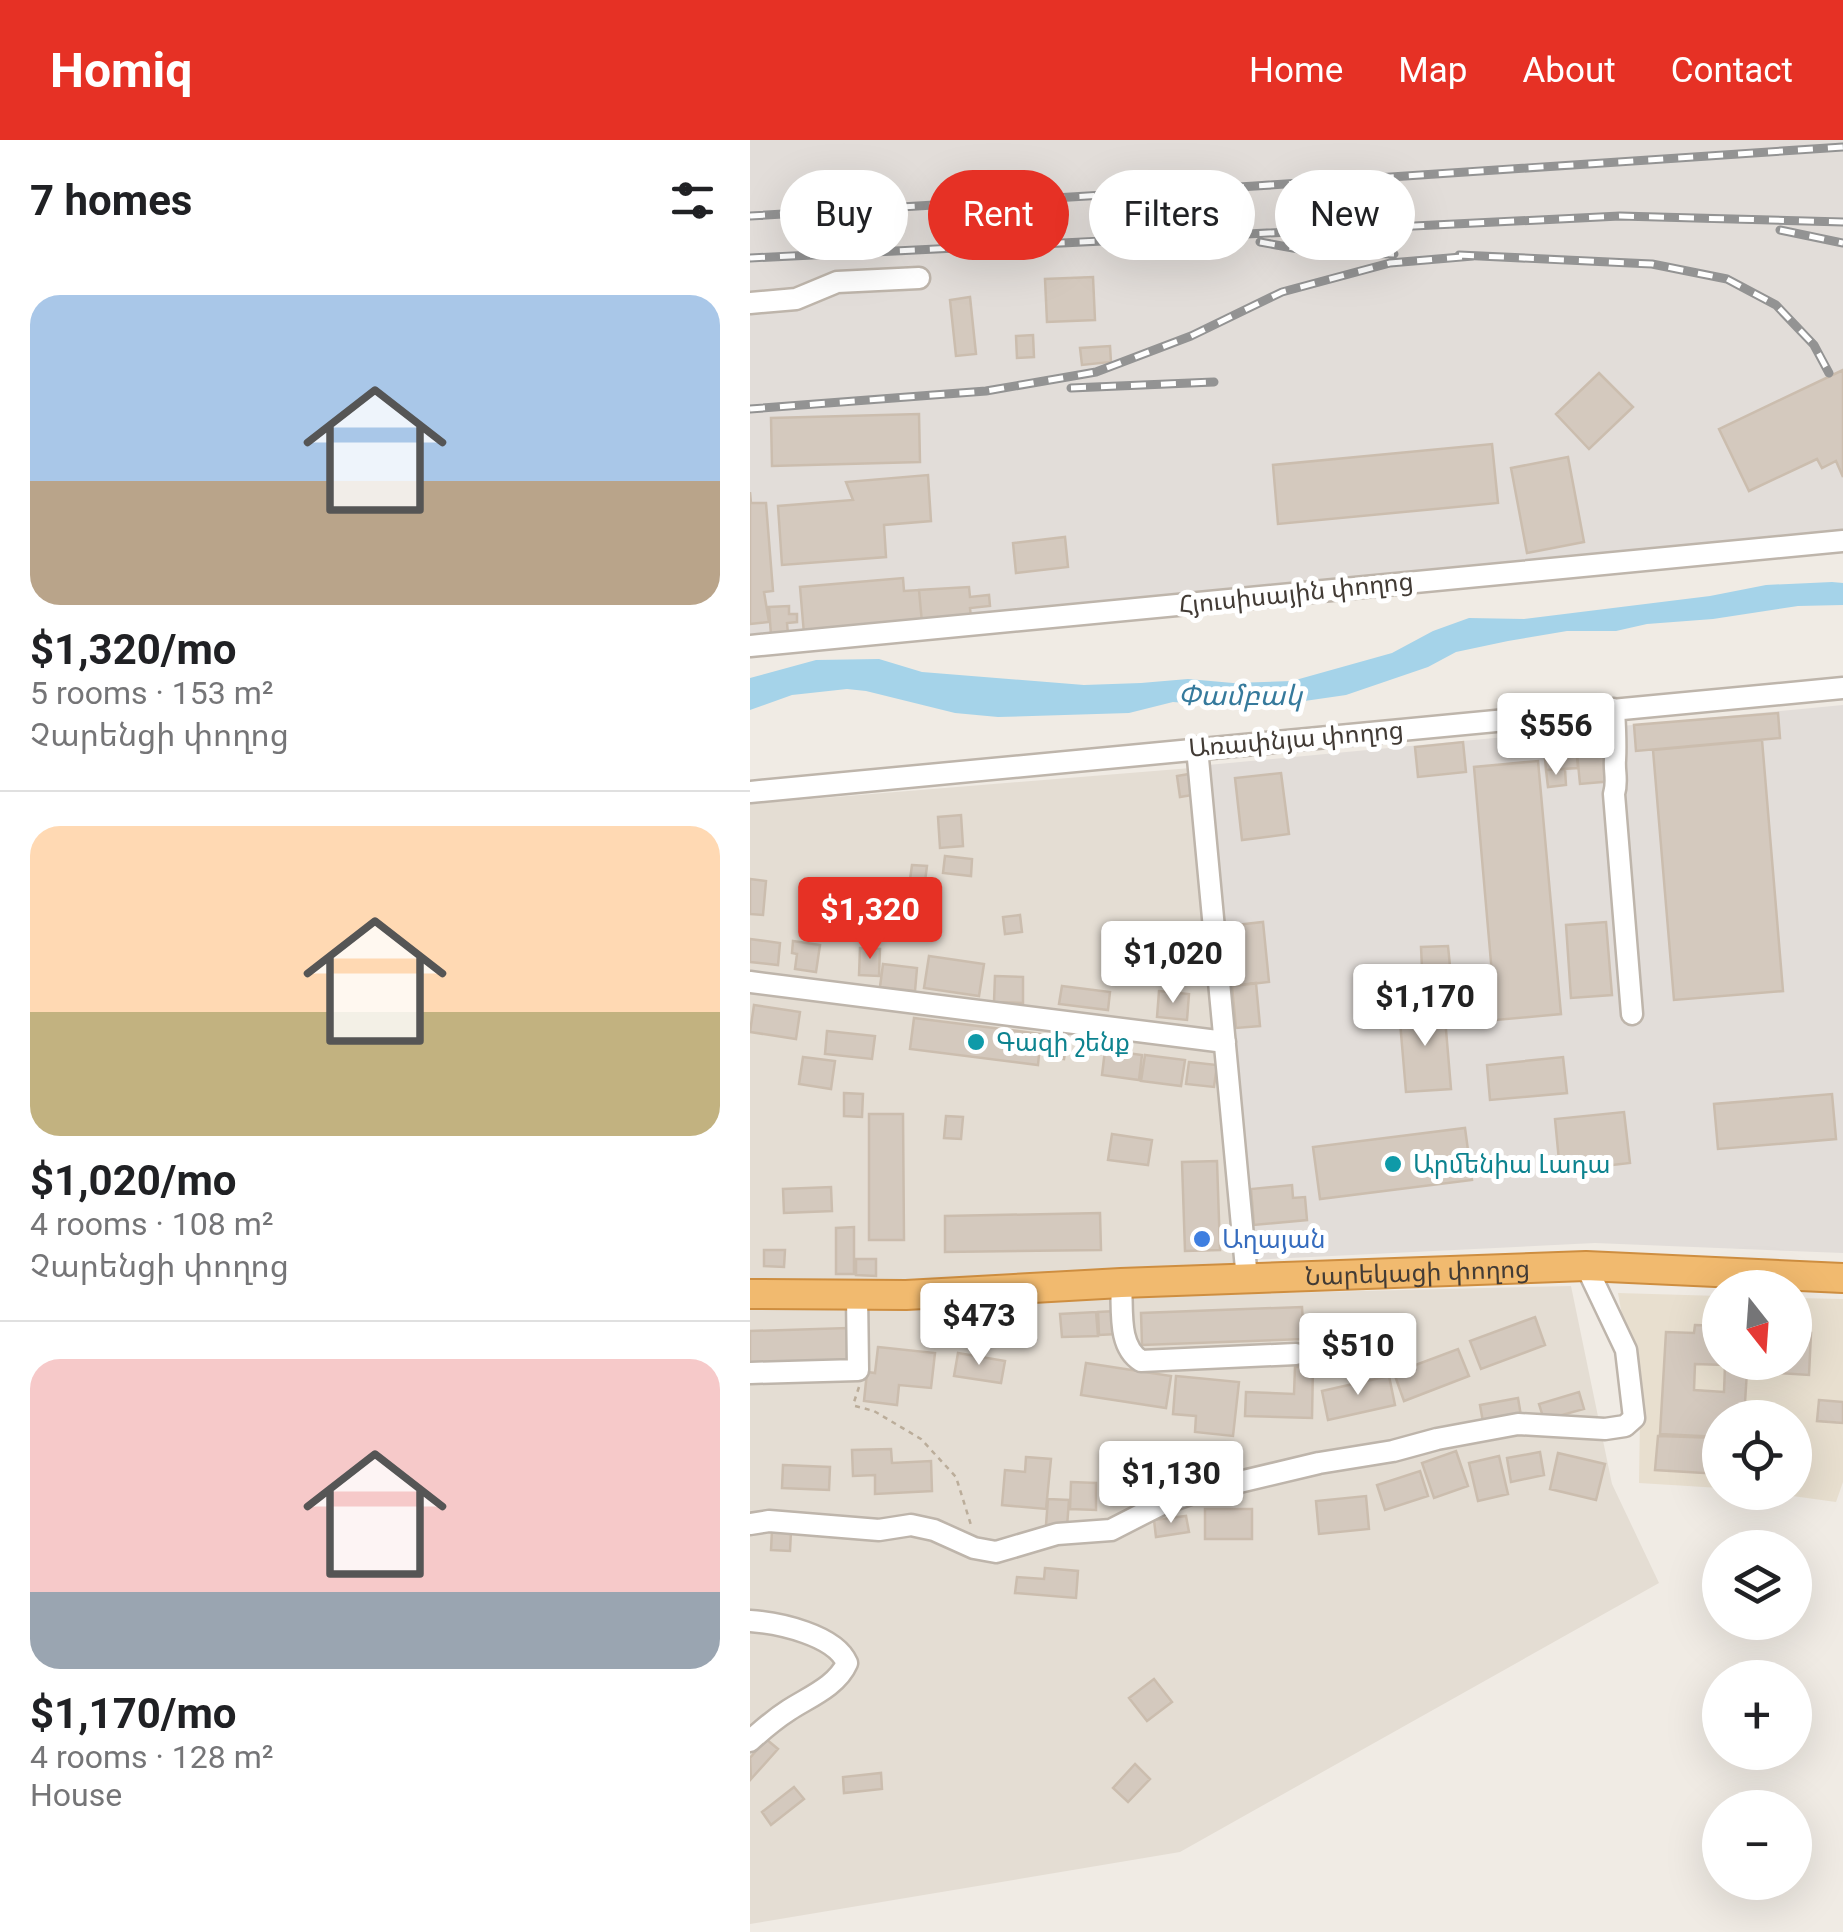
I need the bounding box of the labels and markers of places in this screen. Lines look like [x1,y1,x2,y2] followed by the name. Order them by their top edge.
[1497,693,1615,778] pin: $556
[789,877,951,962] pin: $1,320
[1092,921,1254,1006] pin: $1,020
[1344,964,1506,1049] pin: $1,170
[996,1028,1130,1057] place label: Գազի շենք
[965,1031,987,1053] marker: Գազի շենք
[1413,1150,1611,1179] place label: Արմենիա Լադա
[1382,1153,1404,1175] marker: Արմենիա Լադա
[1222,1225,1325,1254] place label: Աղայան
[1191,1228,1213,1250] marker: Աղայան
[920,1283,1038,1368] pin: $473
[1299,1313,1417,1398] pin: $510
[1090,1441,1252,1526] pin: $1,130

